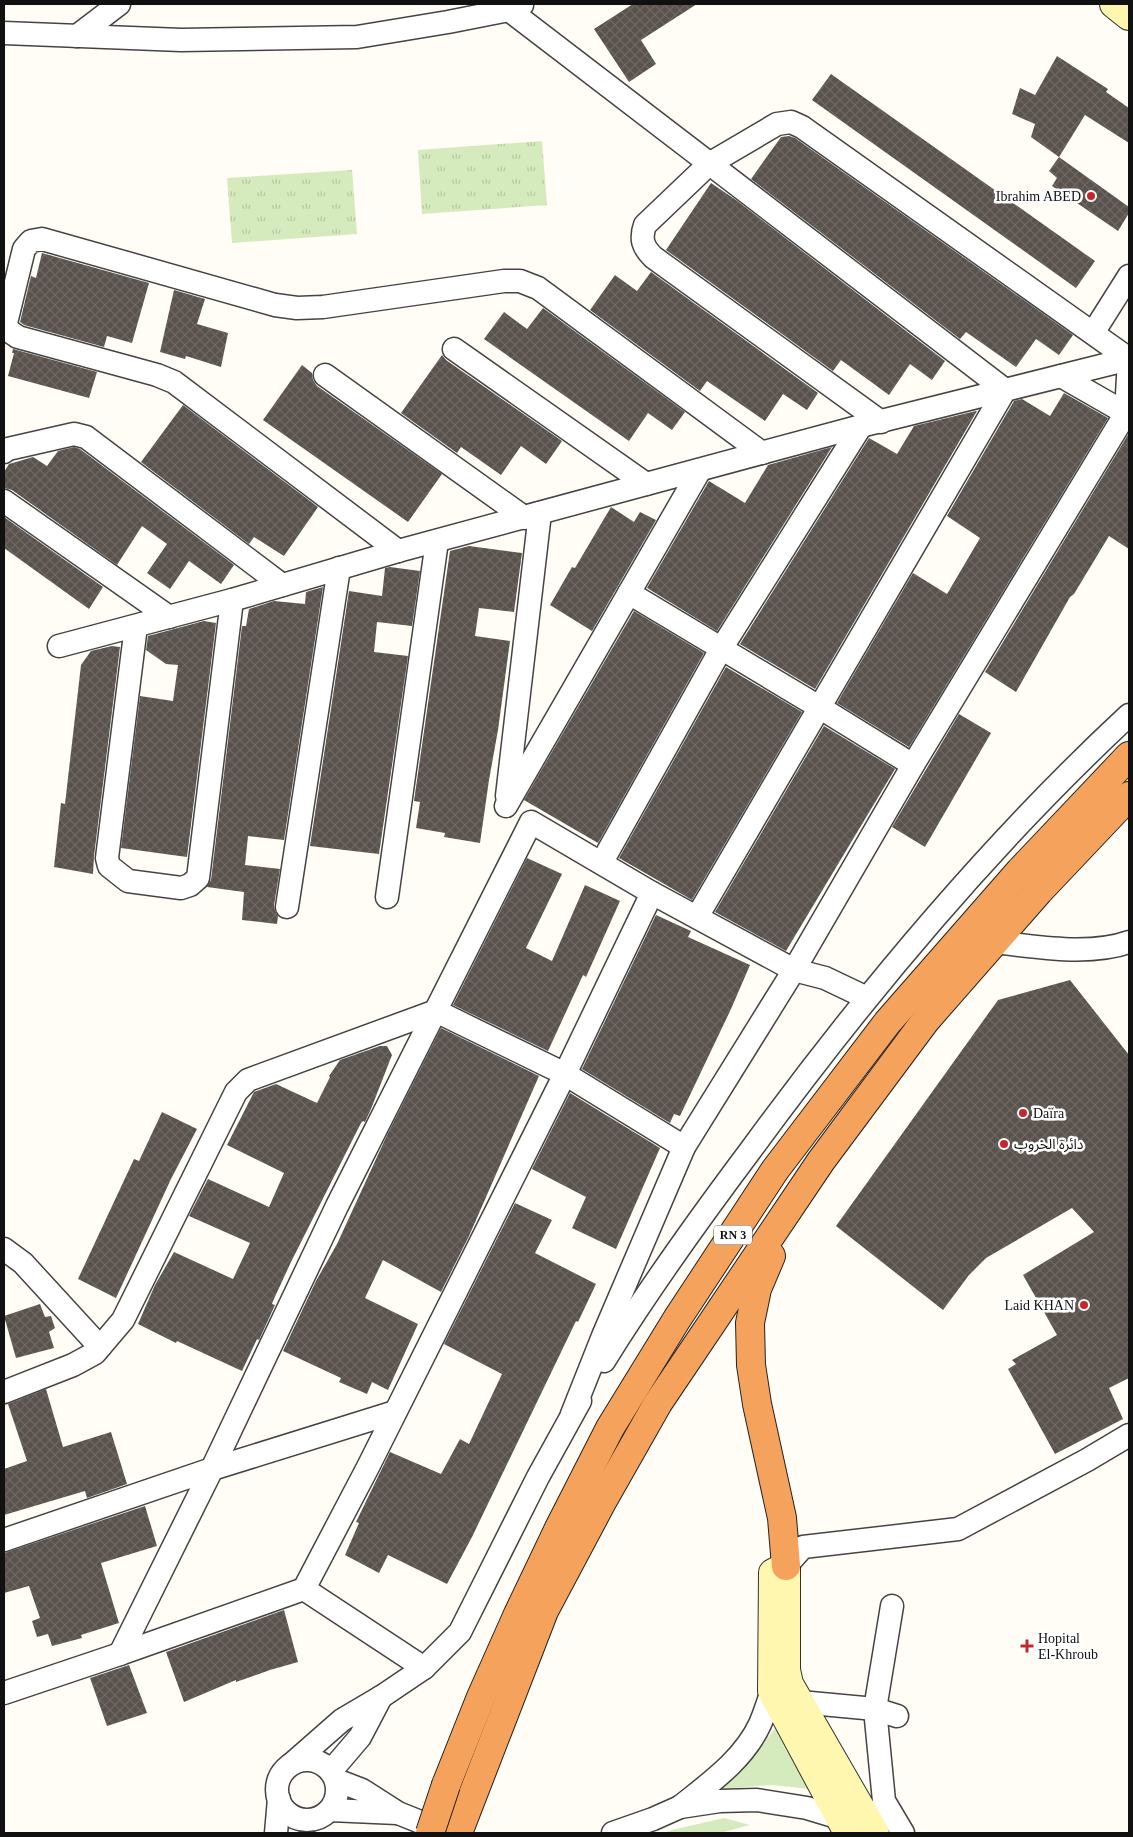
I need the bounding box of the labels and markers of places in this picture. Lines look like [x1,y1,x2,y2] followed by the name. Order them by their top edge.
[996,189,1081,204] place label: Ibrahim ABED
[1085,190,1097,202] marker: Ibrahim ABED
[1033,1106,1065,1121] place label: Daïra
[1017,1107,1029,1119] marker: Daïra
[1014,1137,1084,1153] place label: دائرة الخروب
[998,1138,1010,1150] marker: دائرة الخروب
[1004,1298,1074,1313] place label: Laid KHAN
[1078,1299,1090,1311] marker: Laid KHAN
[1038,1631,1098,1662] place label: Hopital El-Khroub
[1020,1639,1034,1653] marker: Hopital El-Khroub

